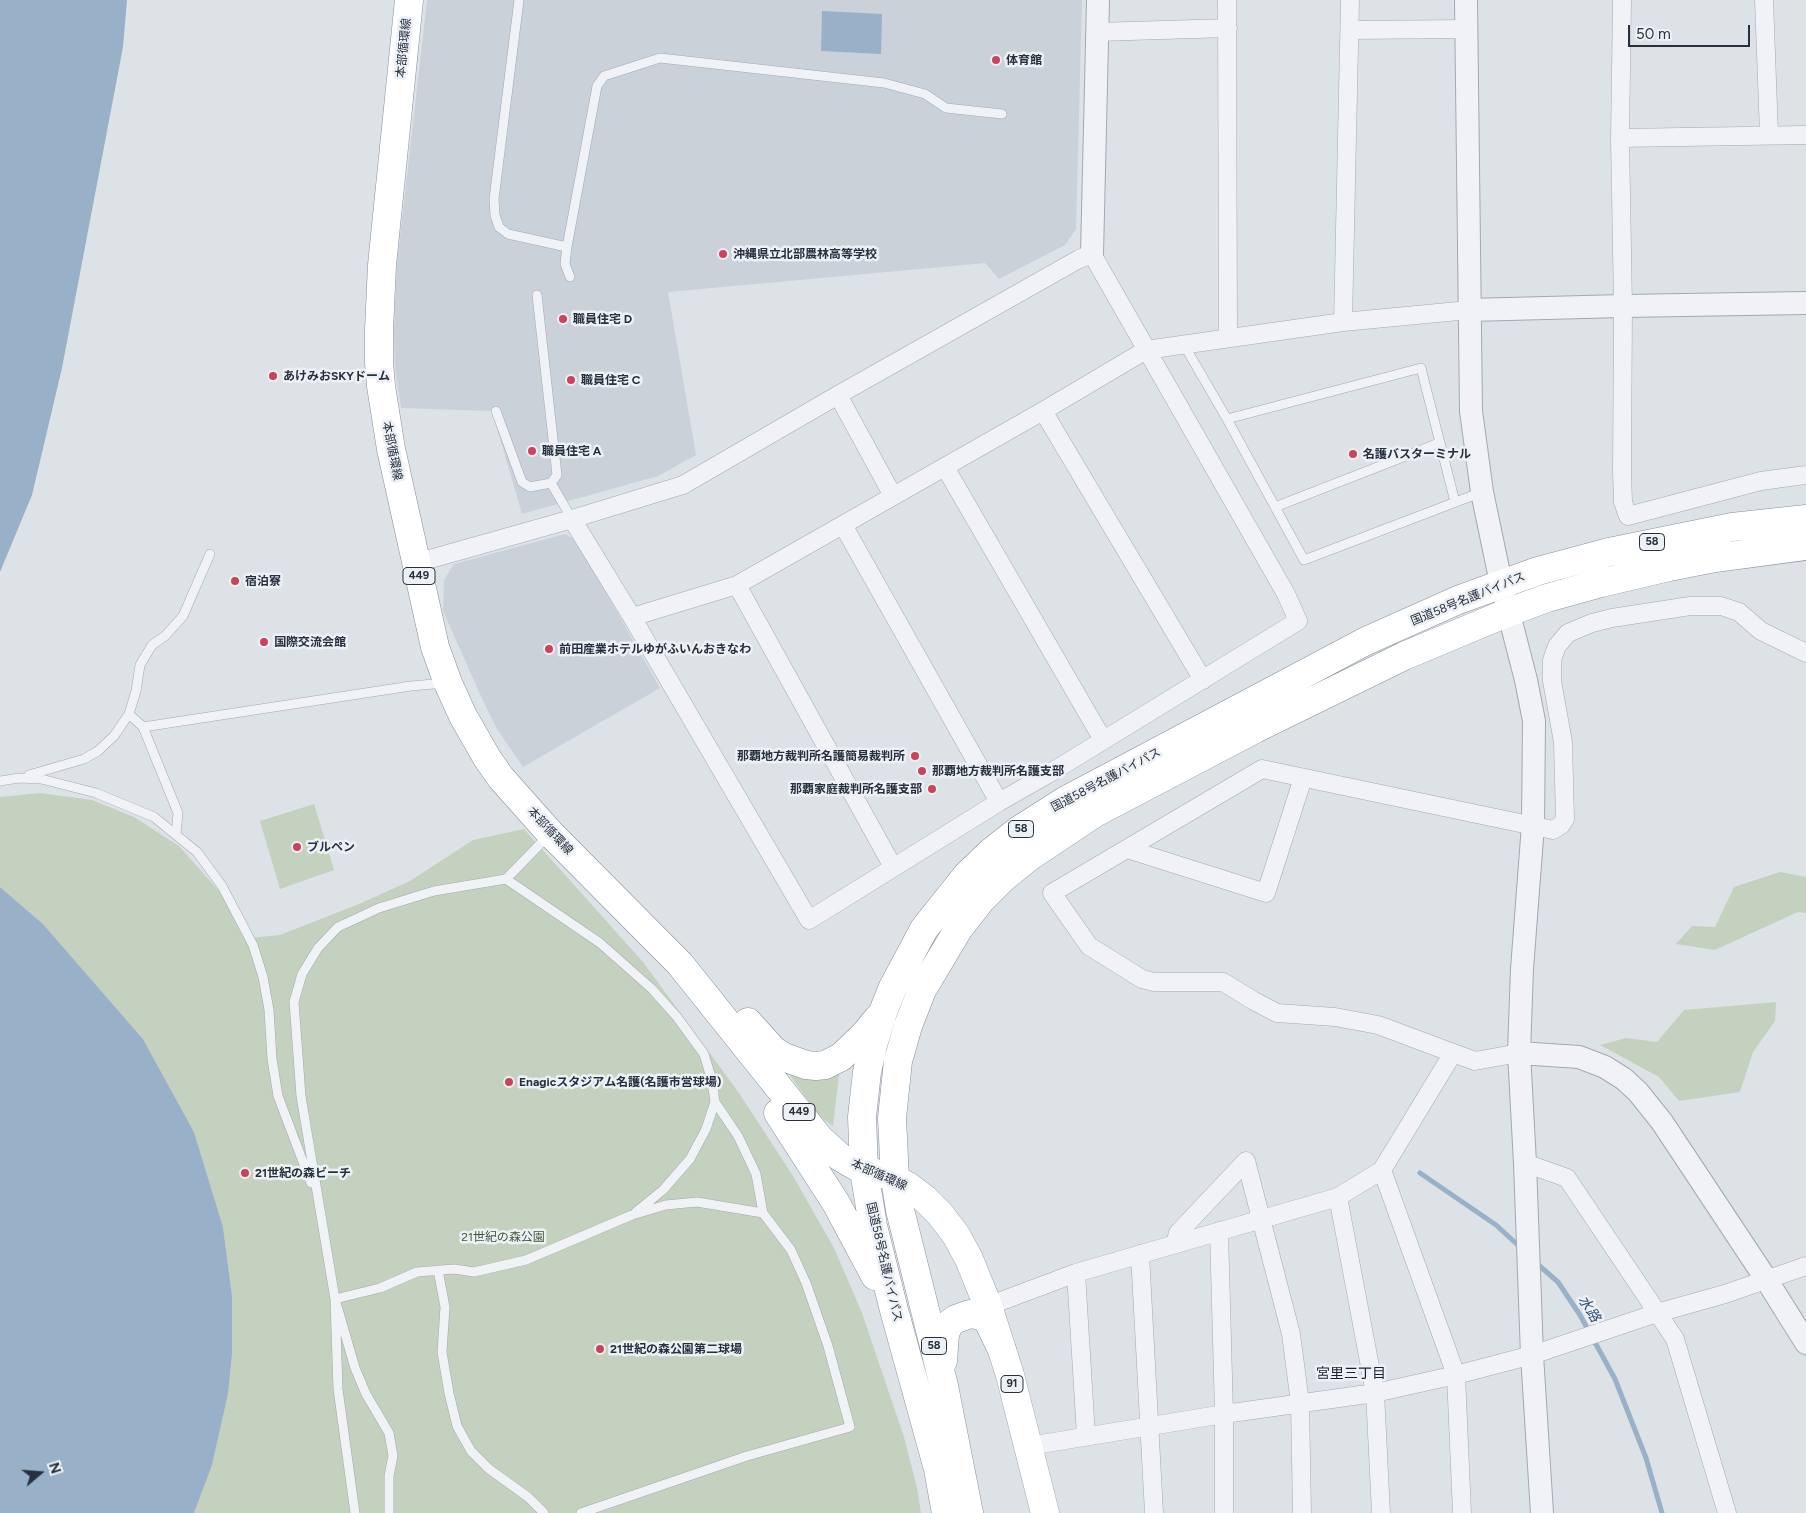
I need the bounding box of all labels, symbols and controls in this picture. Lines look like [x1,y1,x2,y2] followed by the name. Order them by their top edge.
[1631,15,1754,47] scale bar
[394,17,414,79] street label: 本部循環線
[1636,25,1671,43] text: 50 m
[1006,53,1042,67] place label: 体育館
[990,54,1002,66] marker: 体育館
[733,247,877,261] place label: 沖縄県立北部農林高等学校
[717,248,729,260] marker: 沖縄県立北部農林高等学校
[573,312,632,326] place label: 職員住宅 D
[557,313,569,325] marker: 職員住宅 D
[283,369,390,383] place label: あけみおSKYドーム
[267,370,279,382] marker: あけみおSKYドーム
[581,373,641,387] place label: 職員住宅 C
[565,374,577,386] marker: 職員住宅 C
[379,420,405,482] street label: 本部循環線
[542,444,601,458] place label: 職員住宅 A
[526,445,538,457] marker: 職員住宅 A
[1363,447,1471,461] place label: 名護バスターミナル
[1347,448,1359,460] marker: 名護バスターミナル
[1640,534,1664,550] road number: 58
[403,568,435,584] road number: 449
[1409,569,1527,629] street label: 国道58号名護バイパス
[245,574,281,588] place label: 宿泊寮
[229,575,241,587] marker: 宿泊寮
[274,635,346,649] place label: 国際交流会館
[258,636,270,648] marker: 国際交流会館
[559,642,751,656] place label: 前田産業ホテルゆがふいんおきなわ
[543,643,555,655] marker: 前田産業ホテルゆがふいんおきなわ
[1049,745,1163,815] street label: 国道58号名護バイパス
[737,749,905,763] place label: 那覇地方裁判所名護簡易裁判所
[909,750,921,762] marker: 那覇地方裁判所名護簡易裁判所
[932,764,1064,778] place label: 那覇地方裁判所名護支部
[916,765,928,777] marker: 那覇地方裁判所名護支部
[790,782,922,796] place label: 那覇家庭裁判所名護支部
[926,783,938,795] marker: 那覇家庭裁判所名護支部
[524,804,576,858] street label: 本部循環線
[1008,821,1034,838] road number: 58
[307,840,355,854] place label: ブルペン
[291,841,303,853] marker: ブルペン
[519,1075,721,1089] place label: Enagicスタジアム名護(名護市営球場)
[503,1076,515,1088] marker: Enagicスタジアム名護(名護市営球場)
[783,1104,815,1120] road number: 449
[849,1156,909,1194] street label: 本部循環線
[255,1166,351,1180] place label: 21世紀の森ビーチ
[239,1167,251,1179] marker: 21世紀の森ビーチ
[863,1201,905,1323] street label: 国道58号名護バイパス
[461,1230,545,1244] park label: 21世紀の森公園
[1574,1293,1604,1325] water label: 水路
[922,1338,946,1354] road number: 58
[610,1342,742,1356] place label: 21世紀の森公園第二球場
[594,1343,606,1355] marker: 21世紀の森公園第二球場
[1316,1366,1386,1382] district label: 宮里三丁目
[1001,1376,1023,1392] road number: 91
[15,1448,65,1498] north arrow
[45,1460,64,1476] text: N

